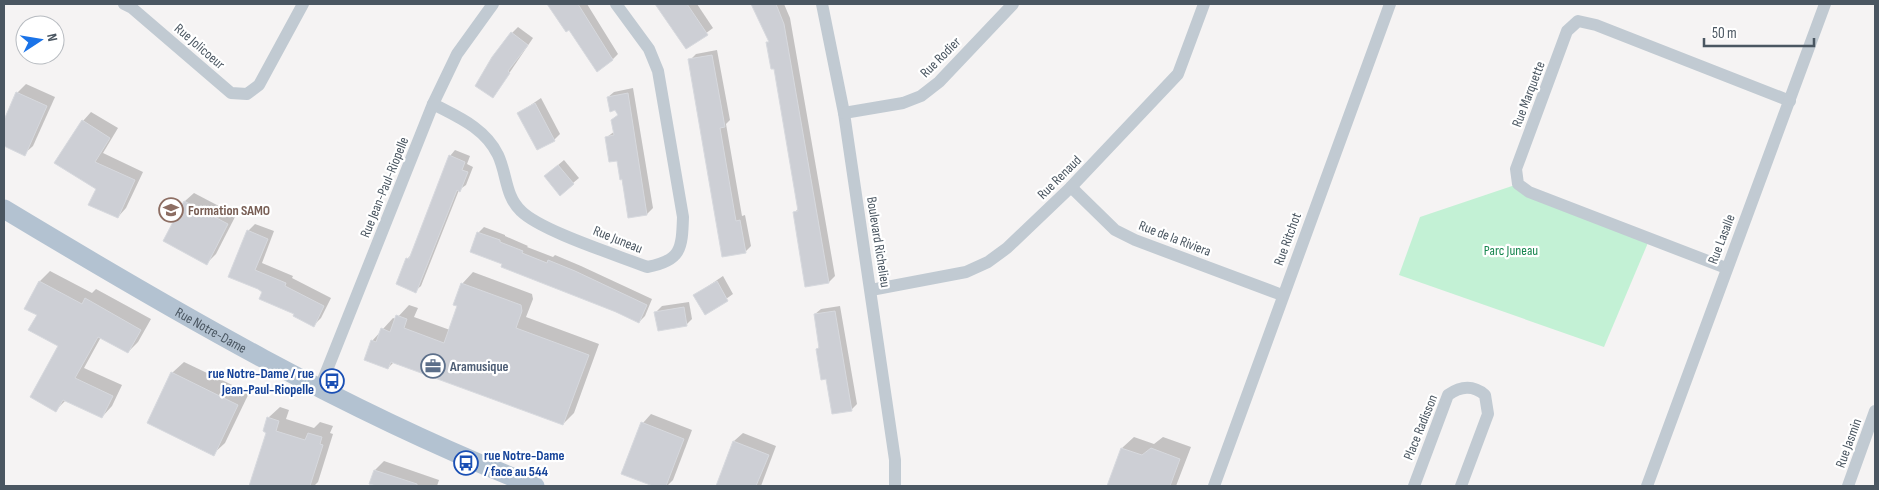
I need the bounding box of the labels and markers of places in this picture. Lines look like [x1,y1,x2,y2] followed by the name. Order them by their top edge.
[158,197,184,223] school or university icon: Formation SAMO
[188,202,270,219] place label: Formation SAMO
[420,353,446,379] office icon: Aramusique
[449,358,509,375] place label: Aramusique
[208,365,314,398] place label: rue Notre-Dame / rue Jean-Paul-Riopelle
[319,368,345,394] bus stop icon: rue Notre-Dame / rue Jean-Paul-Riopelle
[484,447,565,480] place label: rue Notre-Dame / face au 544
[453,450,479,476] bus stop icon: rue Notre-Dame / face au 544

